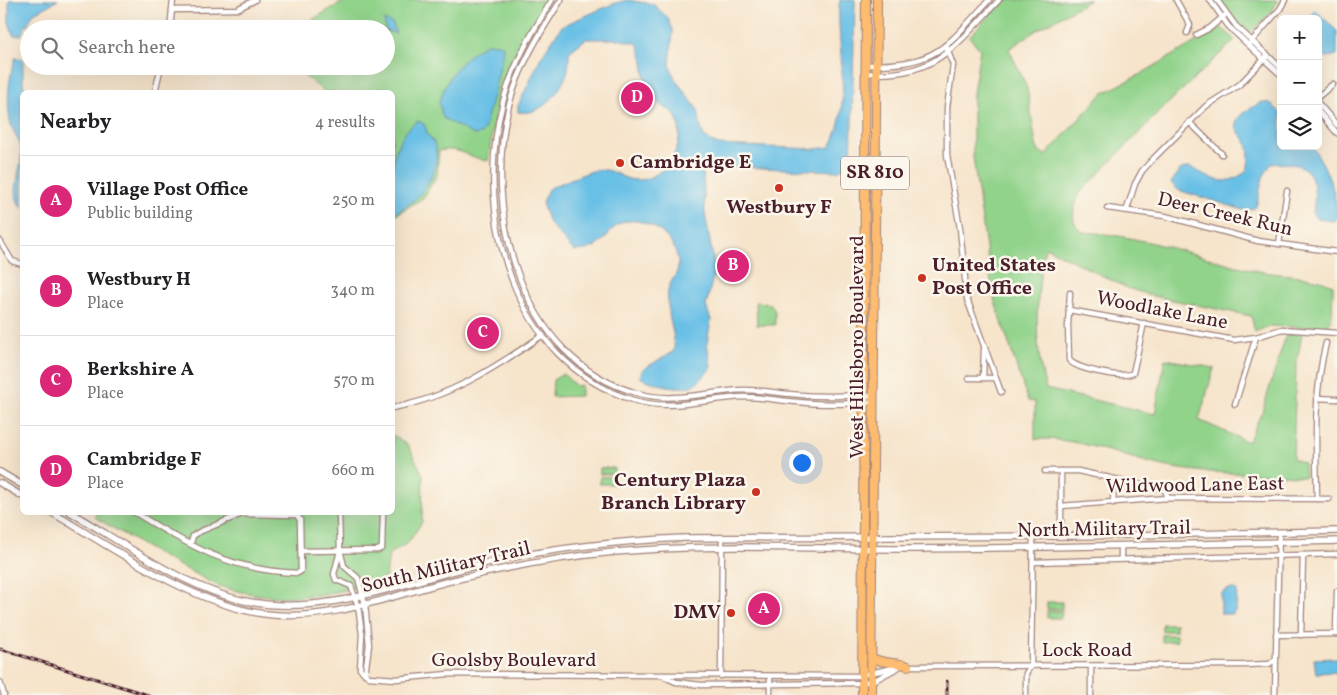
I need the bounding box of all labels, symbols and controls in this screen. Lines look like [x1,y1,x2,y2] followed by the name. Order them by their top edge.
[1277,15,1322,150] map controls
[1277,15,1322,60] button: +
[20,20,395,75] search box
[38,34,66,62] icon: search
[78,35,175,61] text: Search here
[1277,60,1322,105] button: −
[621,79,653,117] pin: D
[1277,105,1322,150] button: layers
[40,108,111,137] text: Nearby
[315,112,375,134] text: 4 results
[630,149,751,177] place label: Cambridge E
[841,156,909,190] road number: SR 810
[614,157,626,169] marker: Cambridge E
[87,177,248,203] text: Village Post Office
[773,182,785,194] marker: Westbury F
[1155,186,1296,244] street label: Deer Creek Run
[50,190,62,212] text: A
[332,190,375,212] text: 250 m
[726,194,832,222] place label: Westbury F
[87,203,193,225] text: Public building
[844,235,872,459] street label: West Hillsboro Boulevard
[717,247,749,285] pin: B
[932,252,1056,303] place label: United States Post Office
[87,267,191,293] text: Westbury H
[916,272,928,284] marker: United States Post Office
[51,280,61,302] text: B
[331,280,375,302] text: 340 m
[1094,285,1230,337] street label: Woodlake Lane
[87,293,124,315] text: Place
[467,314,499,352] pin: C
[87,357,194,383] text: Berkshire A
[51,370,61,392] text: C
[333,370,375,392] text: 570 m
[87,383,124,405] text: Place
[87,447,201,473] text: Cambridge F
[789,450,815,476] your location
[50,460,62,482] text: D
[332,460,375,482] text: 660 m
[601,467,746,518] place label: Century Plaza Branch Library
[1105,470,1285,502] street label: Wildwood Lane East
[87,473,124,495] text: Place
[750,486,762,498] marker: Century Plaza Branch Library
[1017,514,1191,546] street label: North Military Trail
[359,535,533,601] street label: South Military Trail
[748,590,780,628] pin: A
[674,599,721,627] place label: DMV
[725,607,737,619] marker: DMV
[1042,637,1132,665] street label: Lock Road
[431,647,597,675] street label: Goolsby Boulevard

